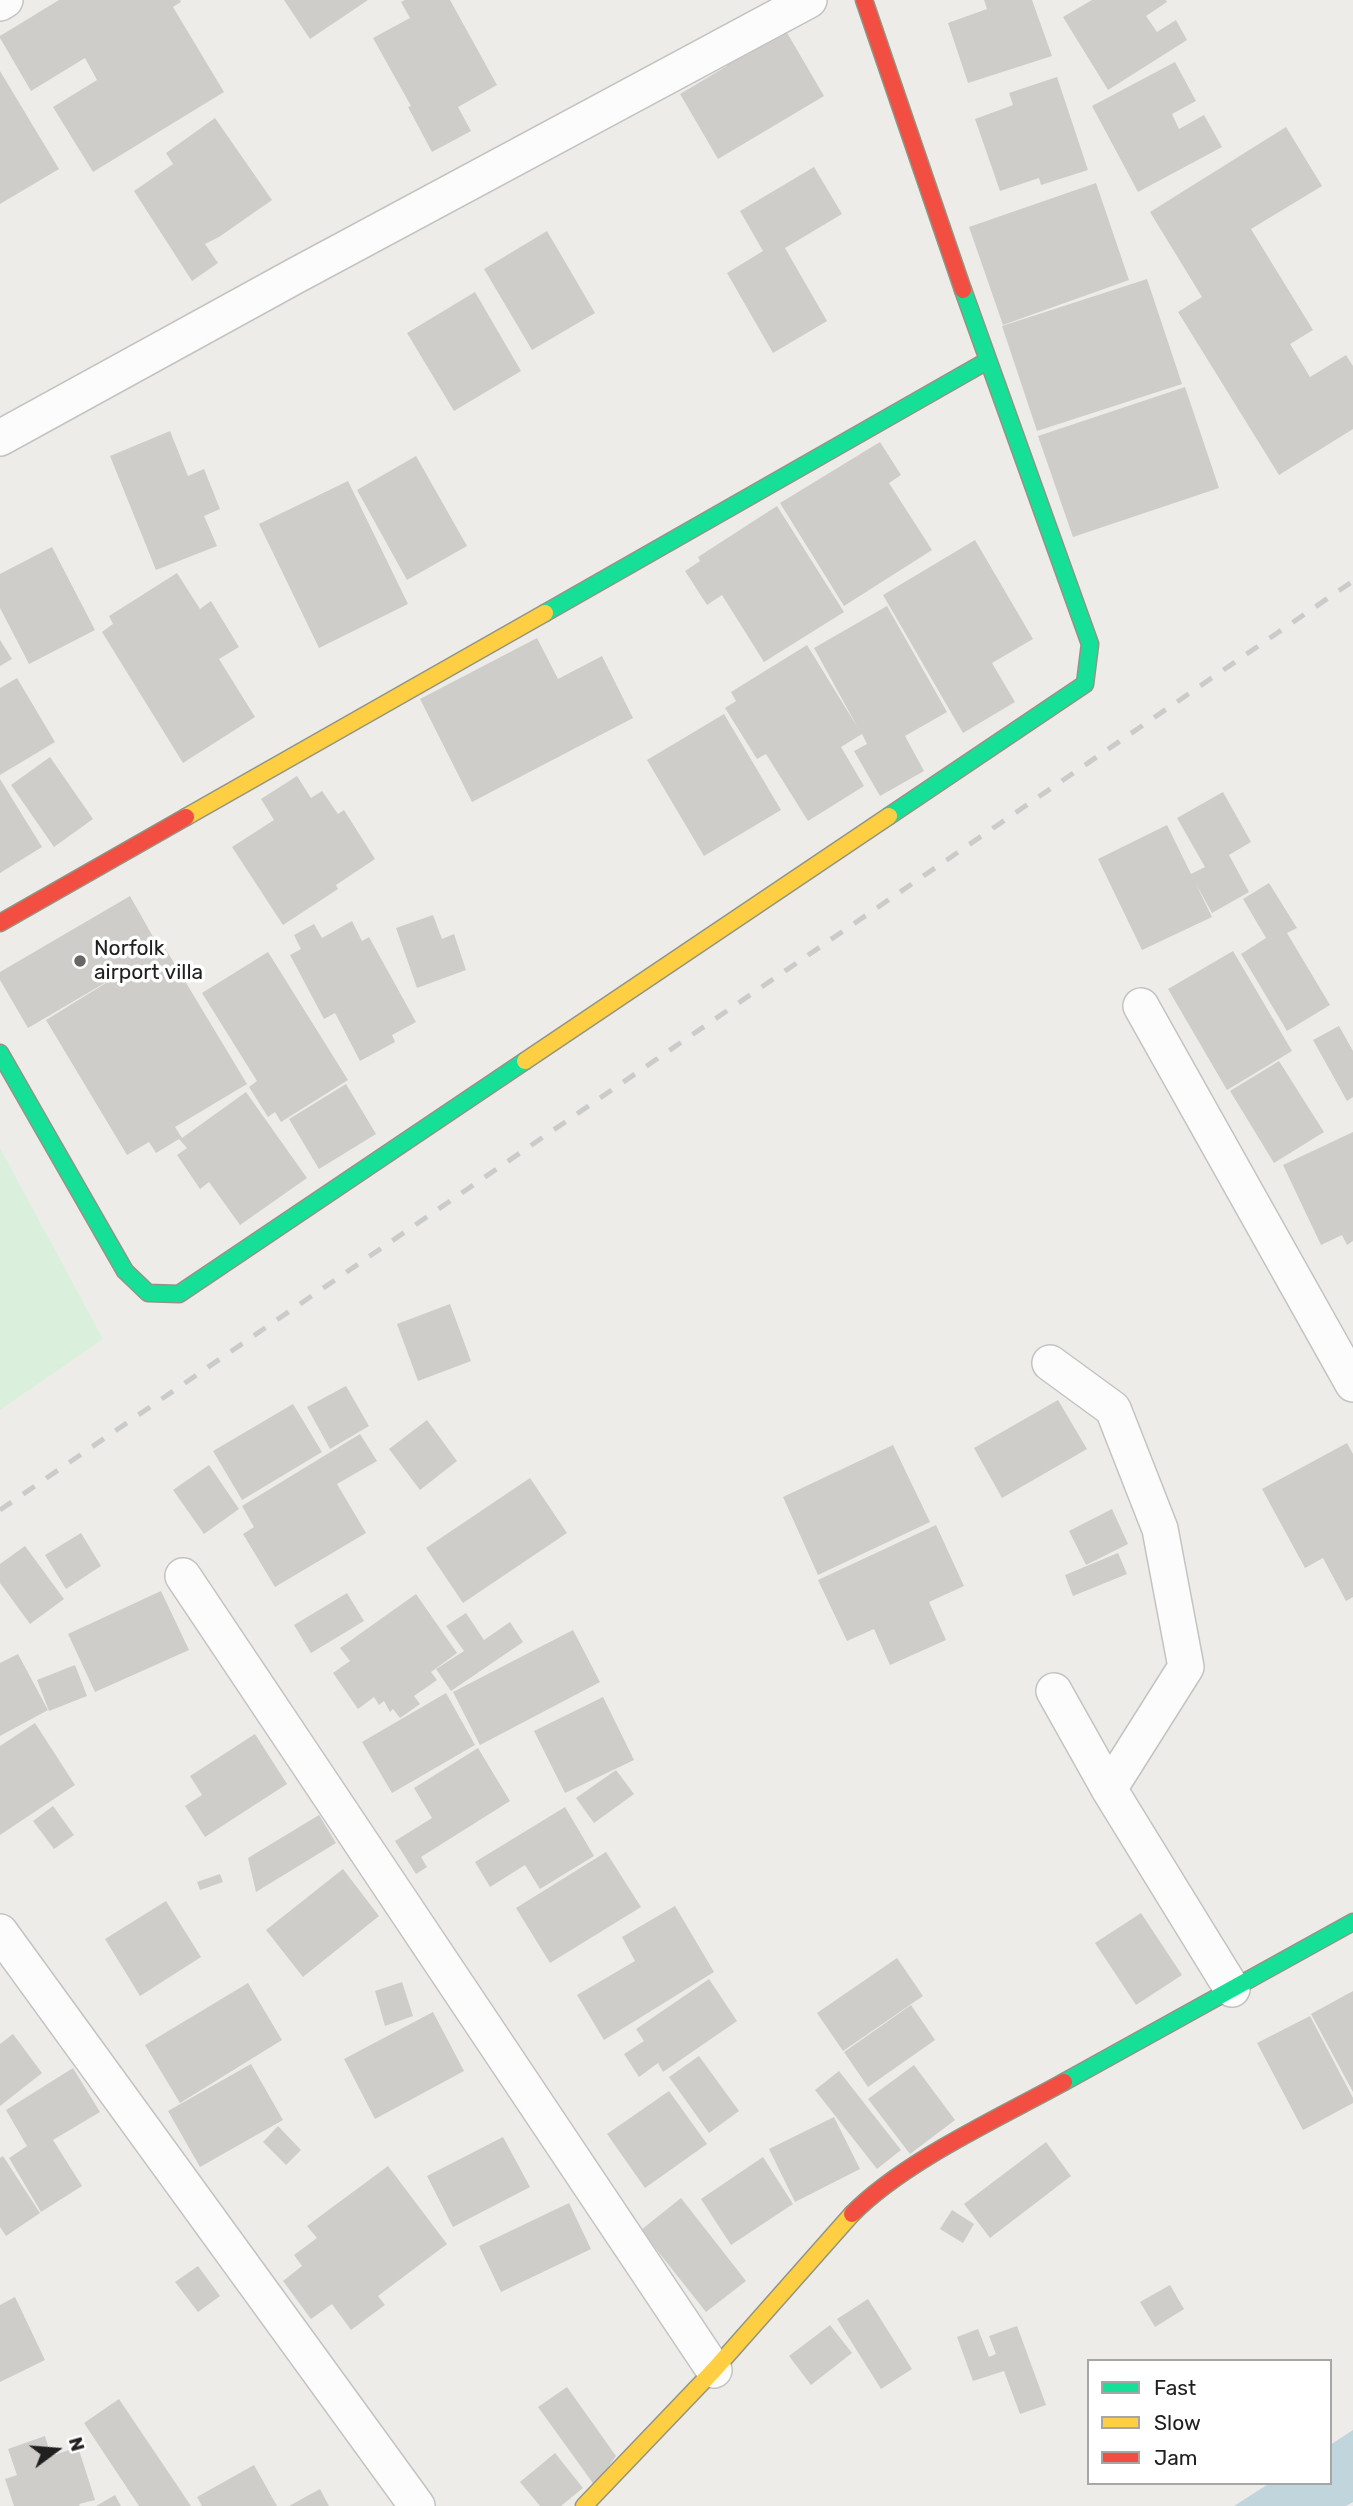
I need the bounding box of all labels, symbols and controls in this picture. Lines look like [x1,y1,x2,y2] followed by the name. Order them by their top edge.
[94,936,203,986] place label: Norfolk airport villa
[72,953,88,969] marker: Norfolk airport villa
[1087,2359,1332,2485] legend
[1154,2375,1196,2400] text: Fast
[1154,2410,1201,2435] text: Slow
[21,2415,91,2485] north arrow
[64,2434,90,2454] text: N
[1154,2445,1198,2470] text: Jam

